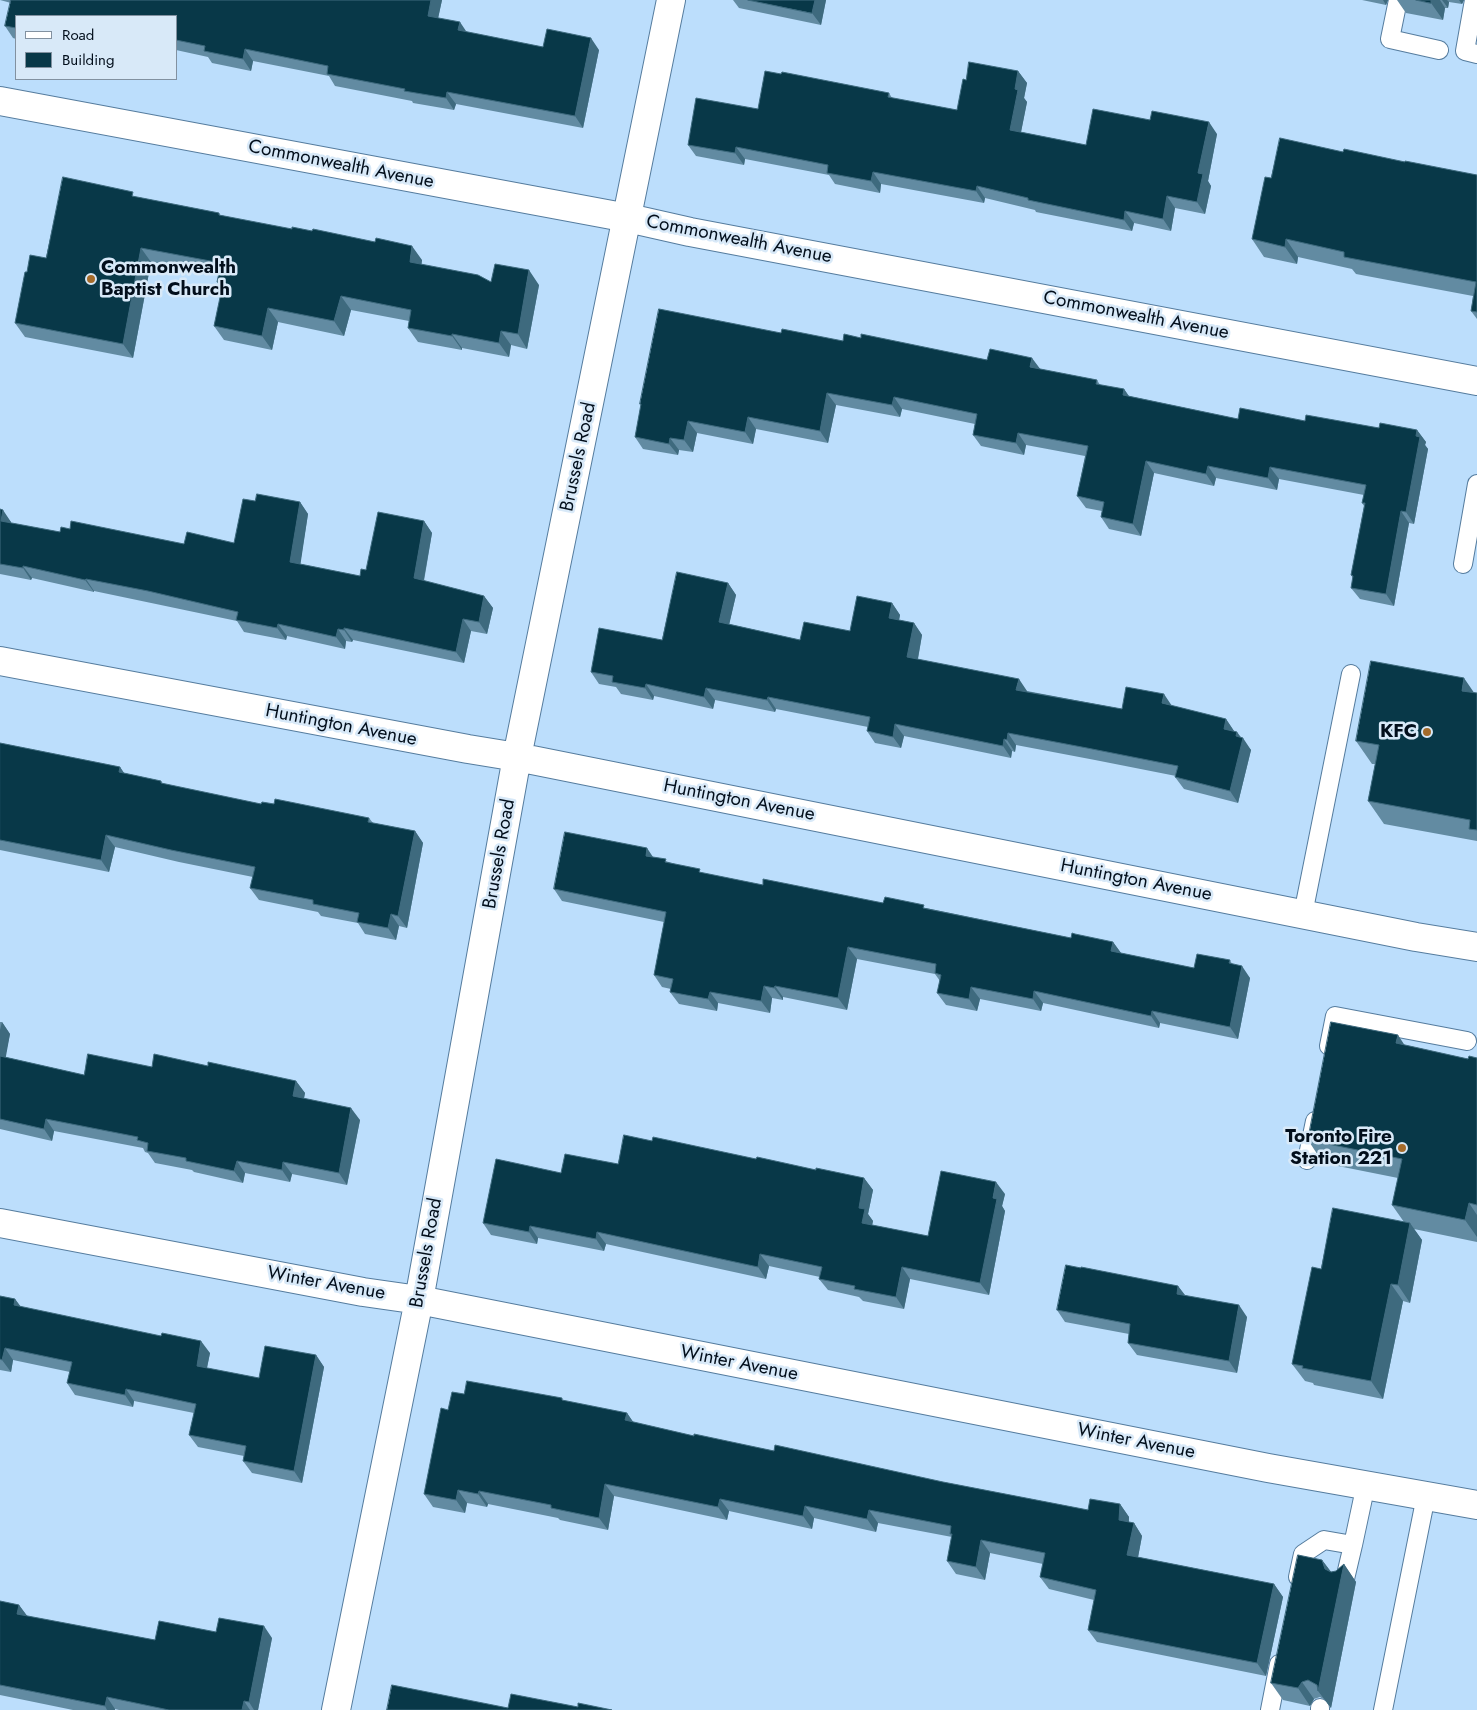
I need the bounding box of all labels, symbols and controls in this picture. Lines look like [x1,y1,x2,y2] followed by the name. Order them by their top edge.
[15,15,178,80] legend
[62,24,94,46] text: Road
[62,49,114,71] text: Building
[246,136,436,194] street label: Commonwealth Avenue
[644,211,834,269] street label: Commonwealth Avenue
[101,257,236,301] place label: Commonwealth Baptist Church
[85,273,97,285] marker: Commonwealth Baptist Church
[1041,287,1231,345] street label: Commonwealth Avenue
[556,400,602,514] street label: Brussels Road
[263,700,419,752] street label: Huntington Avenue
[1380,721,1417,743] place label: KFC
[1421,726,1433,738] marker: KFC
[661,775,817,827] street label: Huntington Avenue
[479,797,521,911] street label: Brussels Road
[1058,855,1214,907] street label: Huntington Avenue
[1285,1126,1392,1170] place label: Toronto Fire Station 221
[1396,1142,1408,1154] marker: Toronto Fire Station 221
[406,1196,448,1310] street label: Brussels Road
[265,1262,387,1306] street label: Winter Avenue
[678,1341,800,1387] street label: Winter Avenue
[1075,1419,1197,1465] street label: Winter Avenue

